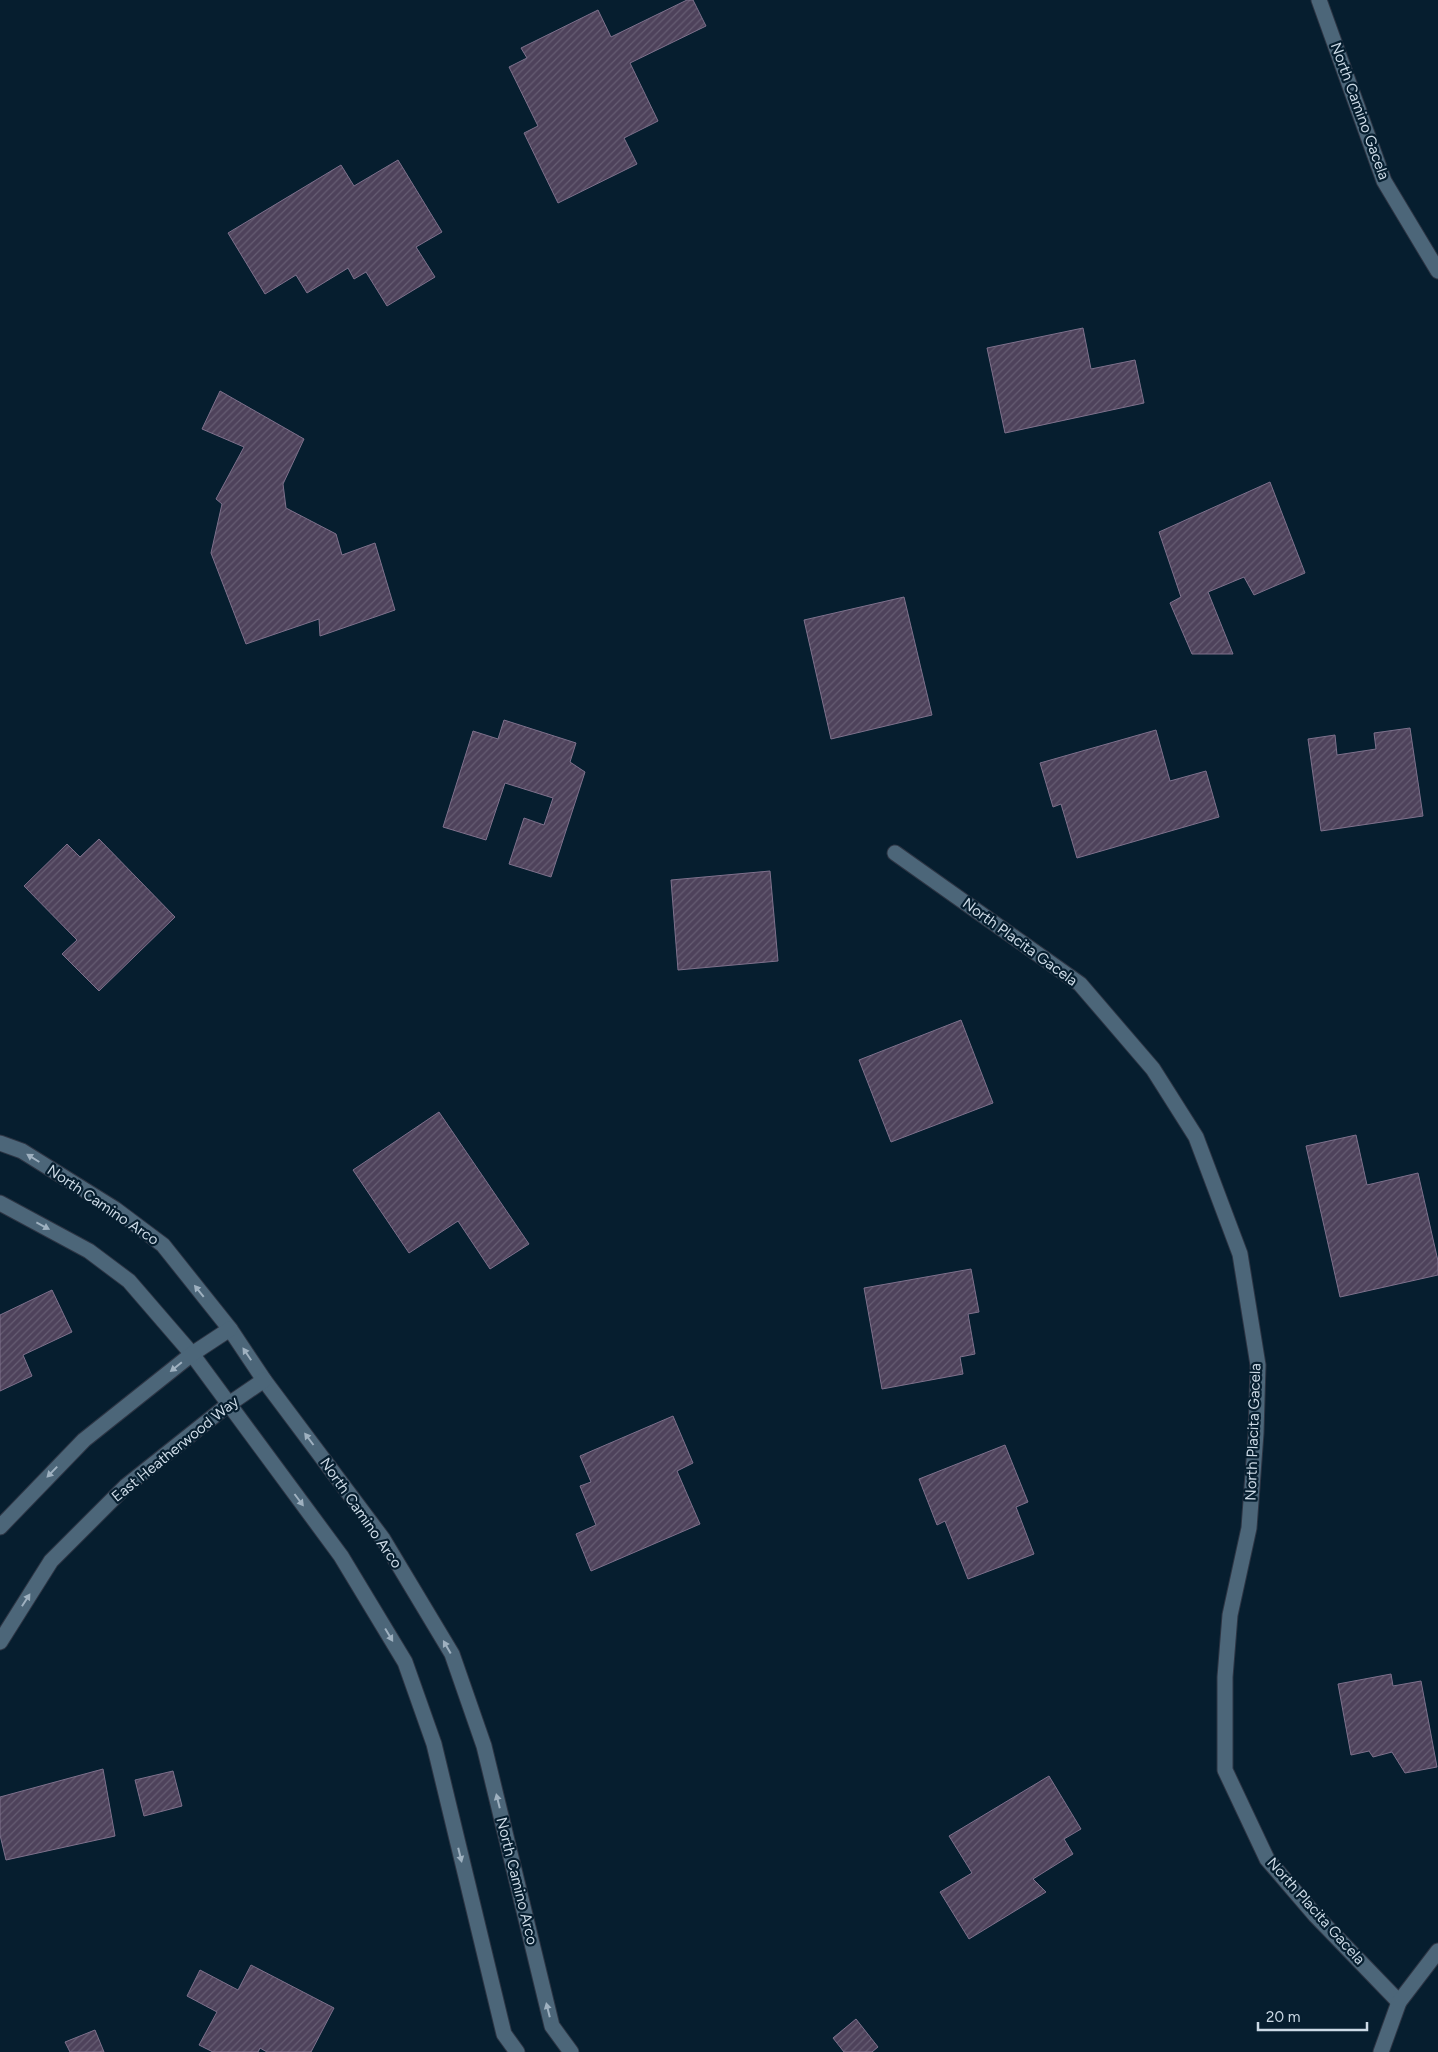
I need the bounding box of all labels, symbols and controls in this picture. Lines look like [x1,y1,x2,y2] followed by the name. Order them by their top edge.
[1327,40,1393,182] street label: North Camino Gacela
[959,894,1081,990] street label: North Placita Gacela
[26,1154,39,1163] one-way arrow
[44,1161,162,1249] street label: North Camino Arco
[36,1222,50,1231] one-way arrow
[194,1284,205,1297] one-way arrow
[242,1347,252,1361] one-way arrow
[170,1361,183,1372] one-way arrow
[1242,1363,1264,1501] street label: North Placita Gacela
[108,1392,242,1506] street label: East Heatherwood Way
[303,1433,314,1446] one-way arrow
[316,1454,406,1572] street label: North Camino Arco
[47,1466,59,1478] one-way arrow
[294,1493,304,1507] one-way arrow
[21,1594,31,1607] one-way arrow
[384,1629,393,1642] one-way arrow
[443,1640,452,1653] one-way arrow
[494,1793,502,1808] one-way arrow
[492,1815,542,1947] street label: North Camino Arco
[456,1848,464,1863] one-way arrow
[1263,1854,1369,1968] street label: North Placita Gacela
[1258,2000,1367,2032] scale bar
[544,2002,552,2017] one-way arrow
[1266,2008,1300,2026] text: 20 m

